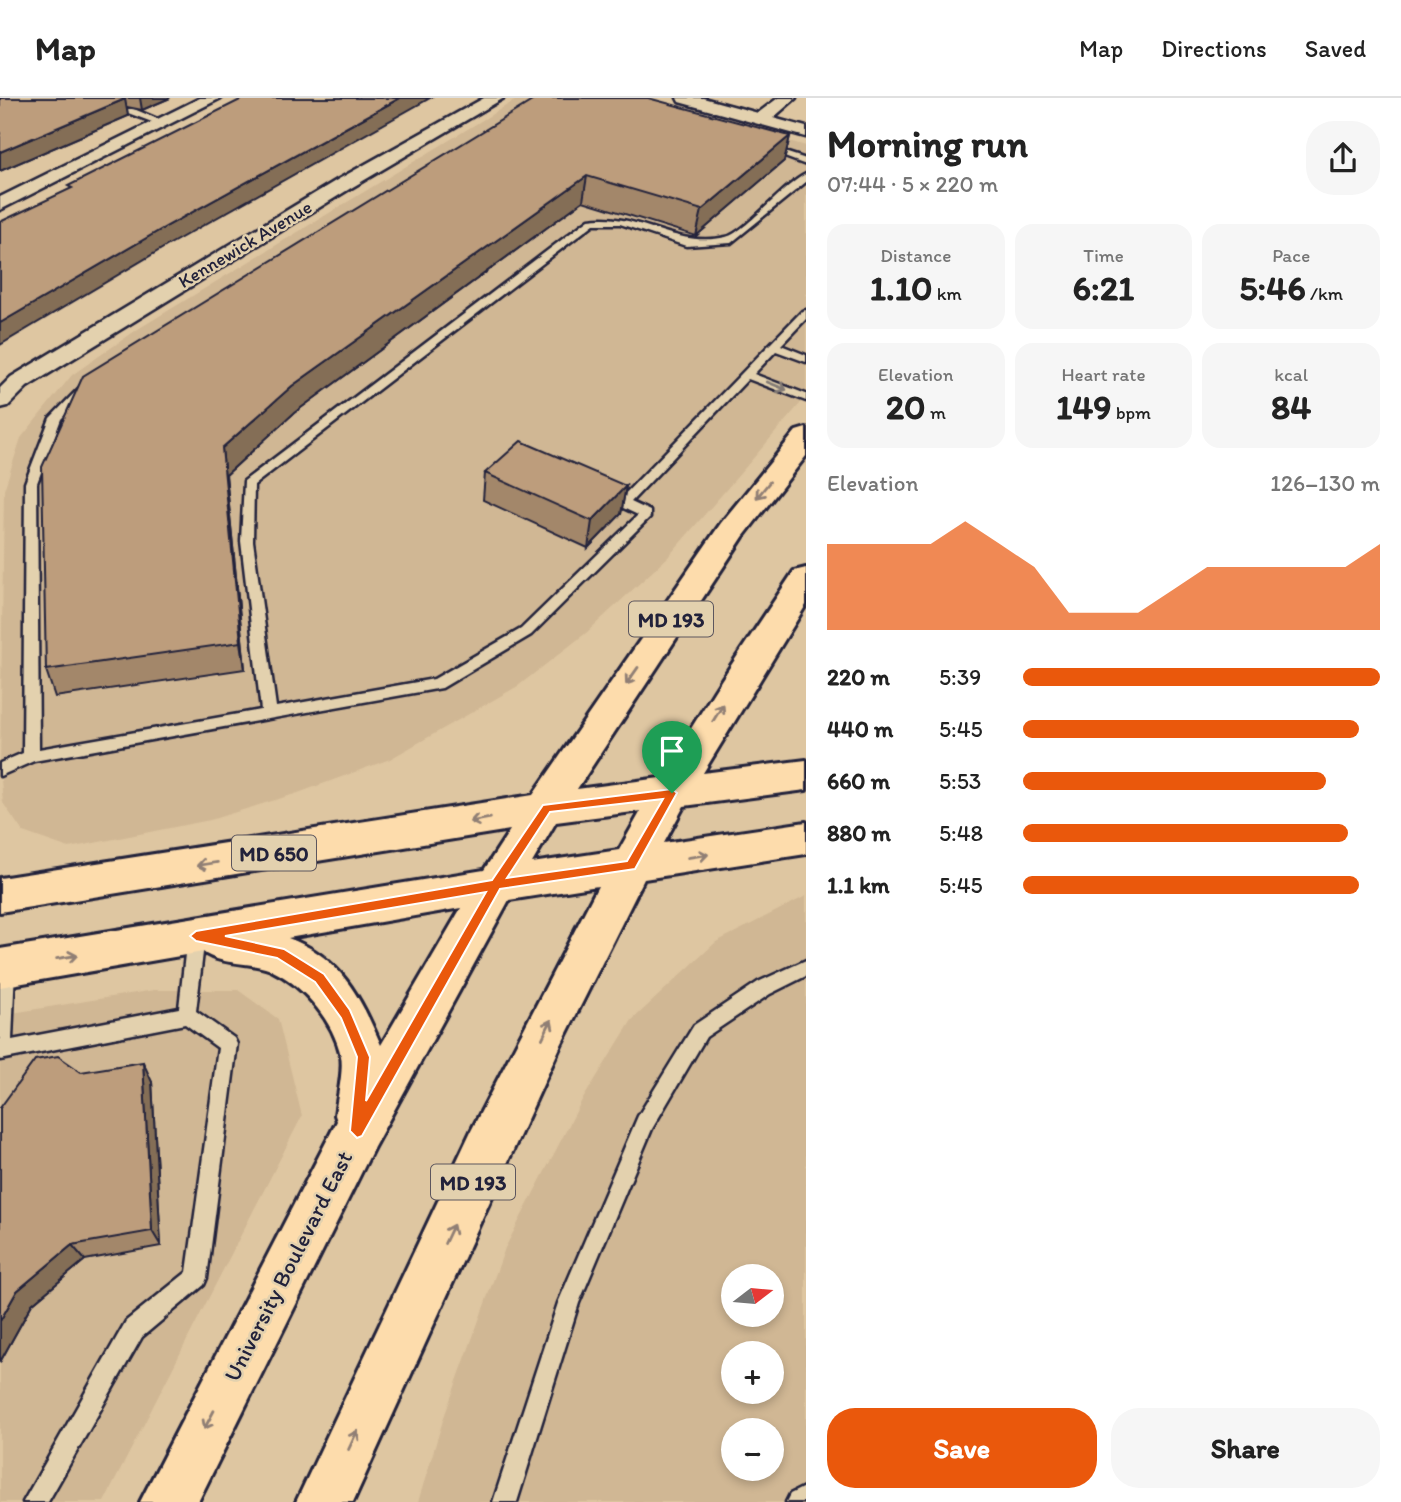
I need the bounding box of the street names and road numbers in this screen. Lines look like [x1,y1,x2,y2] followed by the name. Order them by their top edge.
[174,195,316,293] street label: Kennewick Avenue
[629,602,713,636] road number: MD 193
[232,836,316,870] road number: MD 650
[218,1146,358,1386] street label: University Boulevard East
[431,1164,515,1200] road number: MD 193

